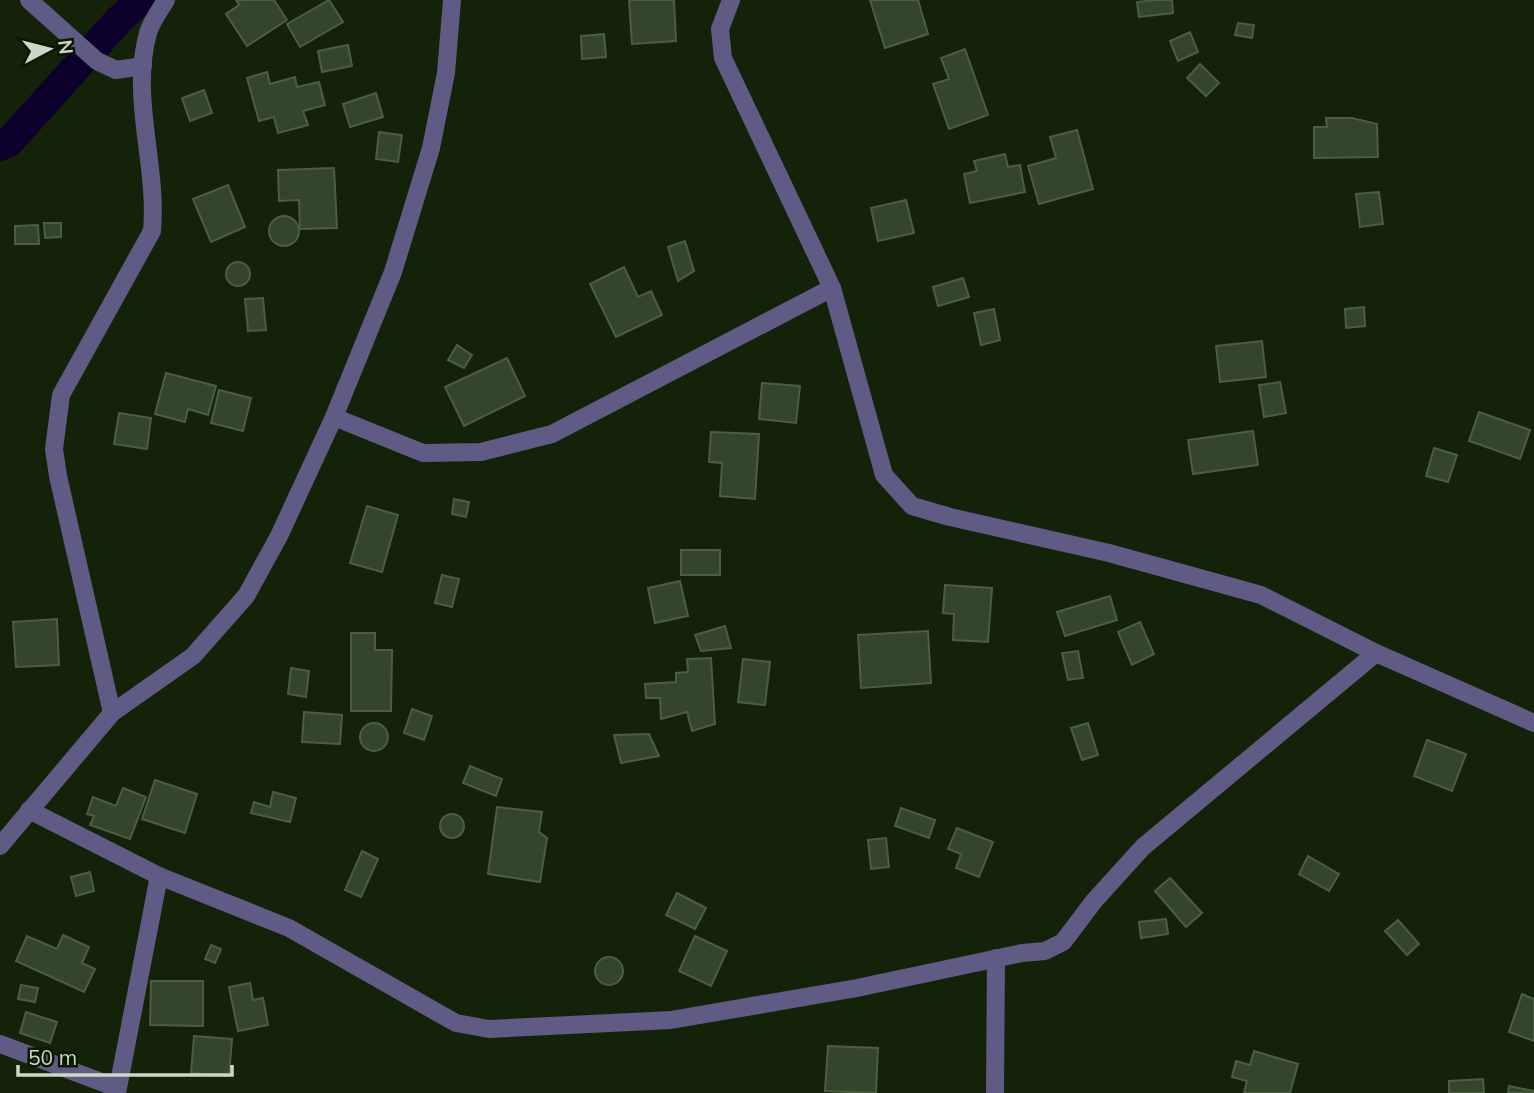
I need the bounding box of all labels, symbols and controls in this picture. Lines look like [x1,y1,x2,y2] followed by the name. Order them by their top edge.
[14,14,84,84] north arrow
[53,38,79,56] text: N
[18,1034,231,1078] scale bar
[28,1044,77,1070] text: 50 m

